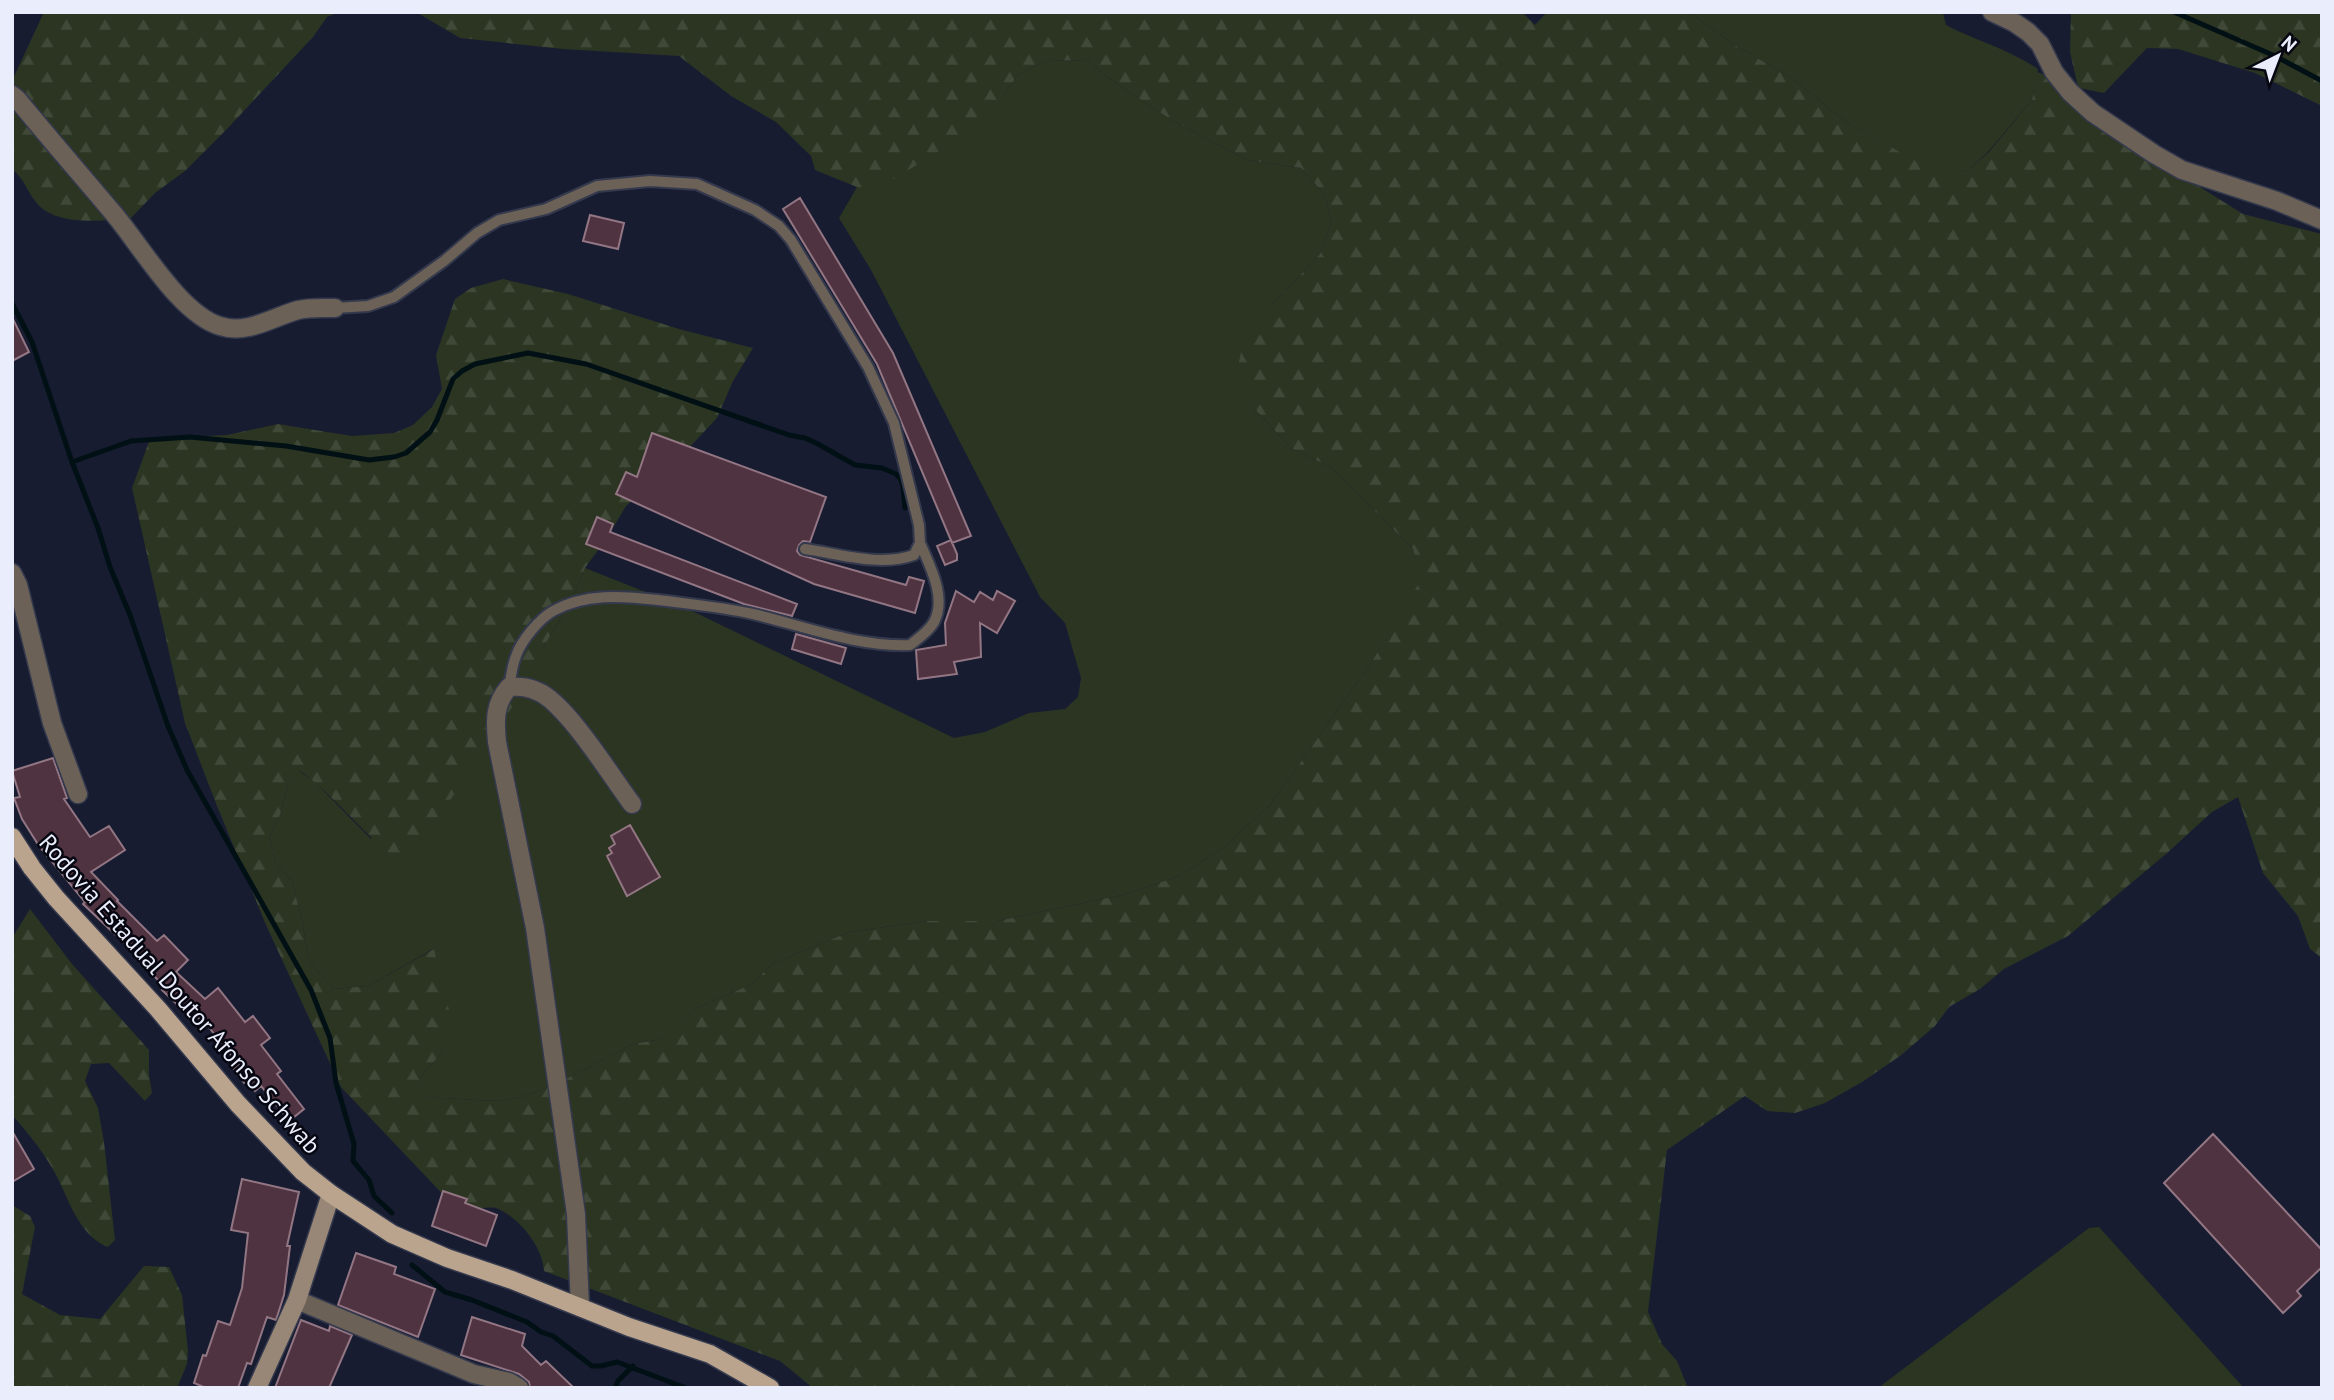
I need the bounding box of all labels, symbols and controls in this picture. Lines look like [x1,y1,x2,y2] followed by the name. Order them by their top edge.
[2243,21,2313,91] north arrow
[2277,30,2302,56] text: N
[32,828,328,1160] street label: Rodovia Estadual Doutor Afonso Schwab

